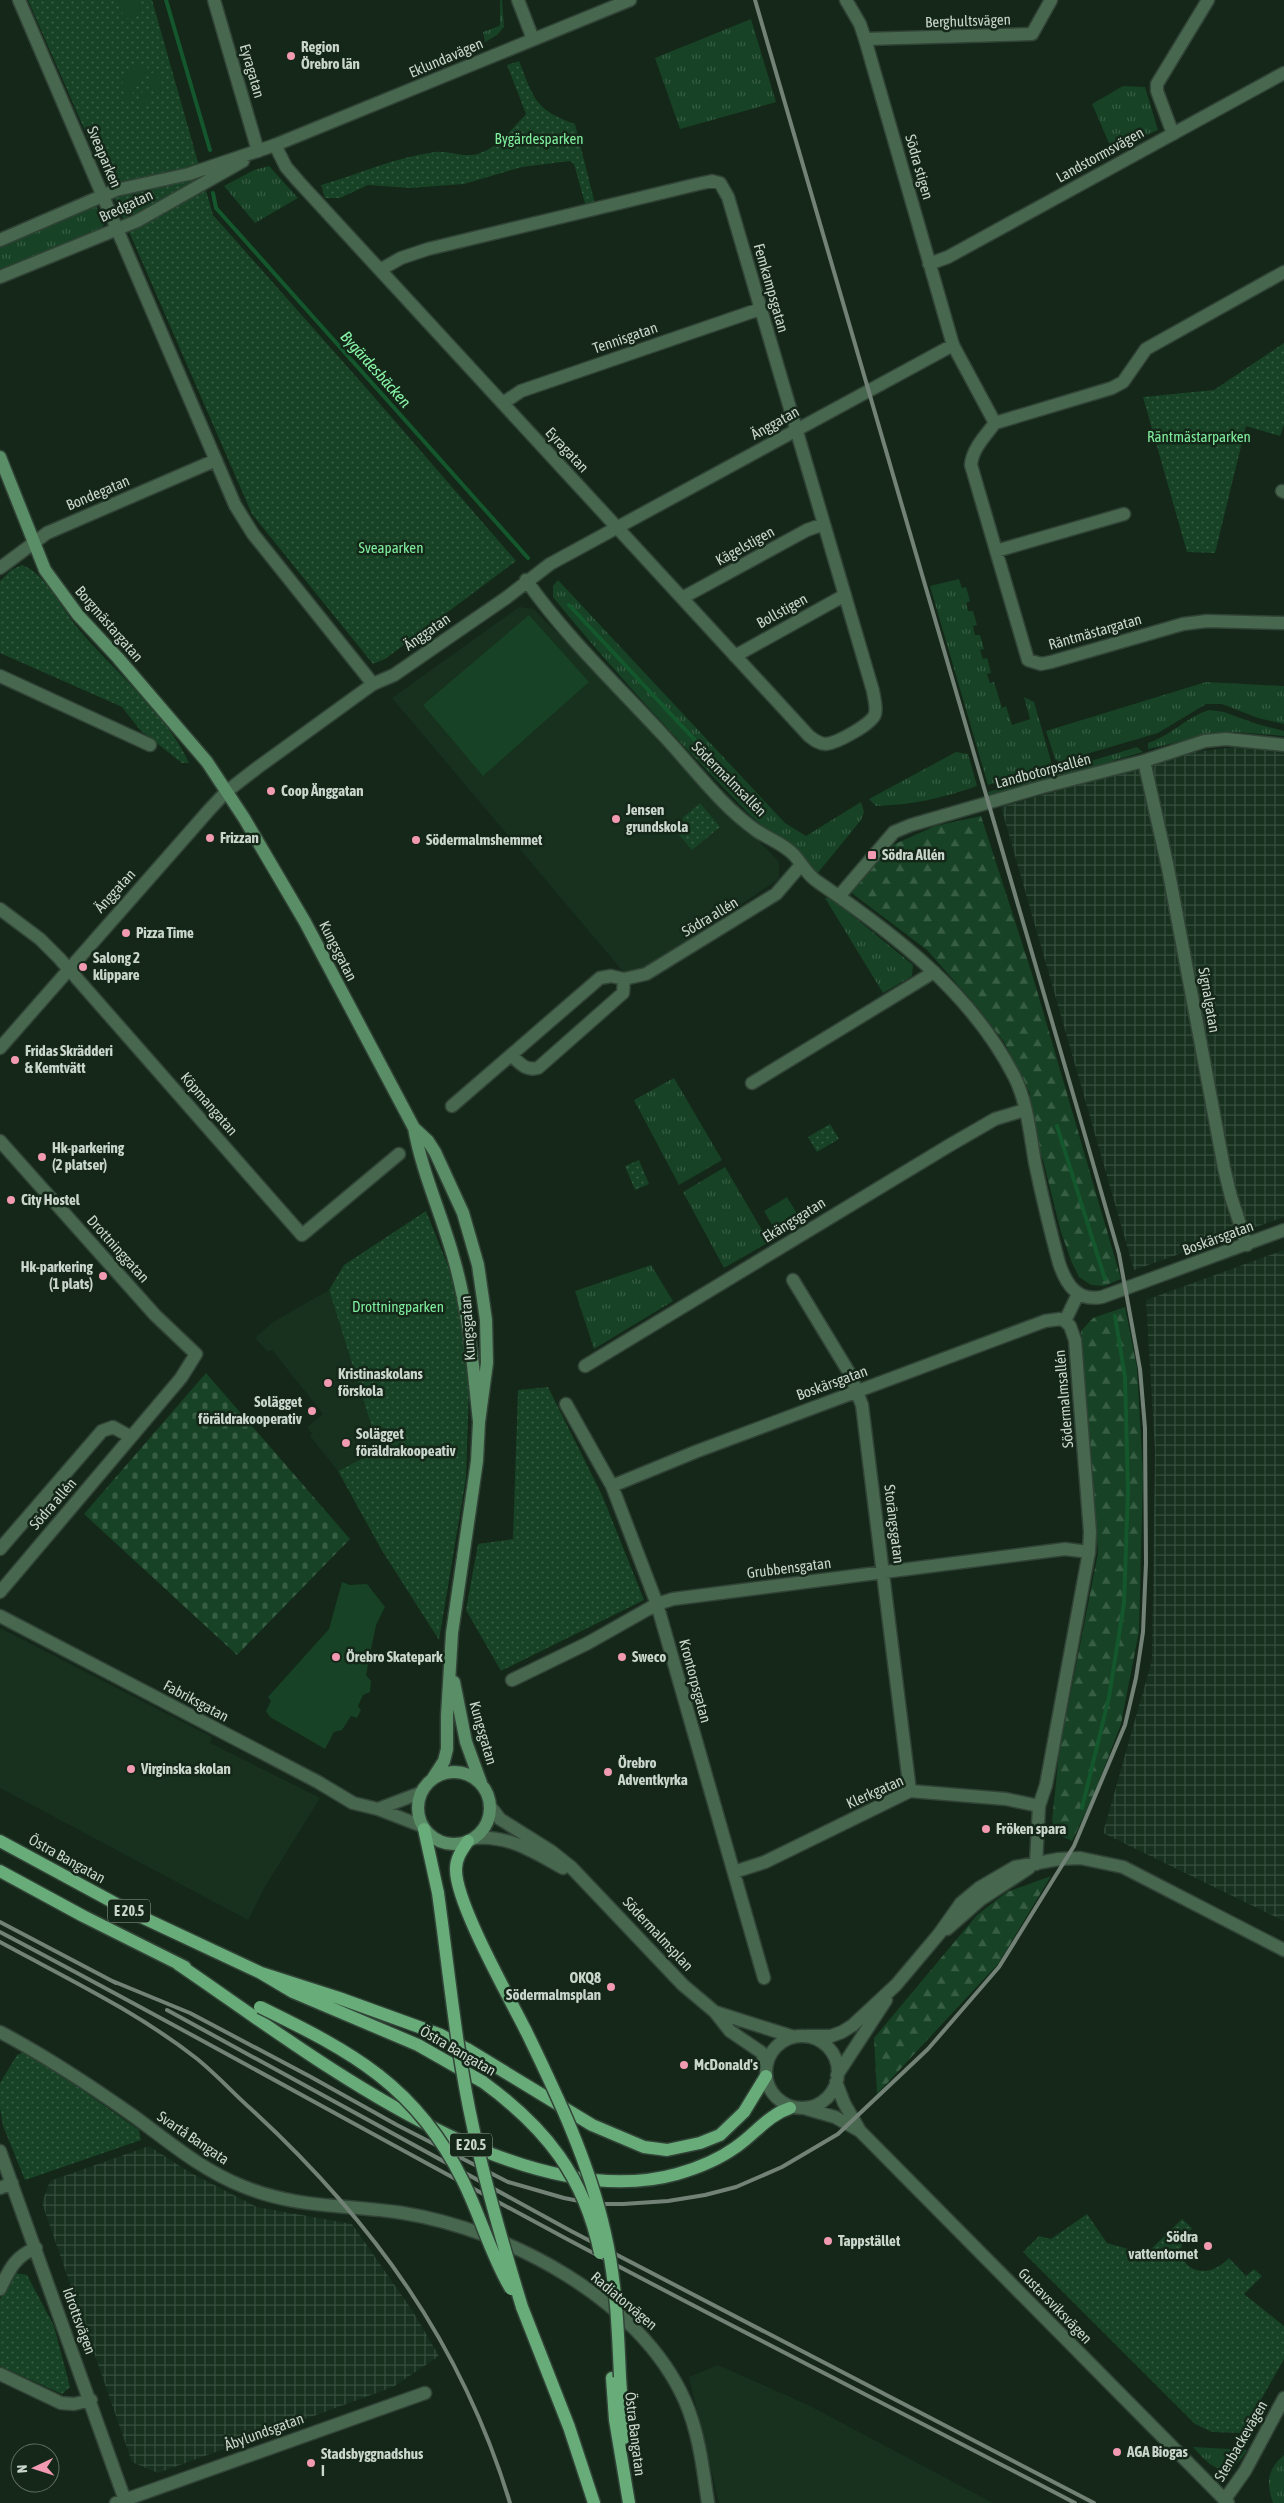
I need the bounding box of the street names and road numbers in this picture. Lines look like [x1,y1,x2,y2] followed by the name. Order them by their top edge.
[925,11,1011,30] street label: Berghultsvägen
[406,34,485,81] street label: Eklundavägen
[237,42,268,100] street label: Eyragatan
[84,124,125,190] street label: Sveaparken
[1053,124,1146,186] street label: Landstormsvägen
[902,132,937,201] street label: Södra stigen
[96,186,155,225] street label: Bredgatan
[751,241,792,334] street label: Femkampsgatan
[590,319,660,357] street label: Tennisgatan
[748,402,802,443] street label: Änggatan
[542,424,592,476] street label: Eyragatan
[64,472,132,513] street label: Bondegatan
[713,523,777,569] street label: Kägelstigen
[72,582,147,665] street label: Borgmästargatan
[753,590,810,631] street label: Bollstigen
[400,610,453,654] street label: Änggatan
[1046,610,1143,653] street label: Räntmästargatan
[689,738,770,819] street label: Södermalmsallén
[993,750,1093,791] street label: Landbotorpsallén
[91,865,139,916] street label: Änggatan
[679,893,741,940] street label: Södra allén
[316,918,361,984] street label: Kungsgatan
[1195,966,1224,1034] street label: Signalgatan
[177,1069,241,1139] street label: Köpmangatan
[759,1194,828,1246] street label: Ekängsgatan
[84,1212,153,1286] street label: Drottninggatan
[1180,1217,1256,1258] street label: Boskärsgatan
[457,1295,478,1361] street label: Kungsgatan
[1051,1349,1076,1449] street label: Södermalmsallén
[794,1362,870,1403] street label: Boskärsgatan
[26,1475,80,1533] street label: Södra allén
[881,1484,908,1564] street label: Storängsgatan
[746,1554,832,1581] street label: Grubbensgatan
[676,1637,715,1725] street label: Krontorpsgatan
[161,1676,232,1725] street label: Fabriksgatan
[466,1699,501,1767] street label: Kungsgatan
[844,1771,906,1812] street label: Klerkgatan
[26,1831,108,1887] street label: Östra Bangatan
[620,1893,697,1974] street label: Södermalmsplan
[108,1900,150,1922] road number: E 20.5
[417,2022,499,2079] street label: Östra Bangatan
[154,2107,232,2168] street label: Svartå Bangata
[450,2134,492,2156] road number: E 20.5
[1015,2264,1096,2347] street label: Gustavsviksvägen
[588,2268,661,2333] street label: Radiatorvägen
[60,2285,99,2356] street label: Idrottsvägen
[622,2391,649,2477] street label: Östra Bangatan
[1211,2397,1271,2484] street label: Stenbackevägen
[222,2409,306,2454] street label: Åbylundsgatan

